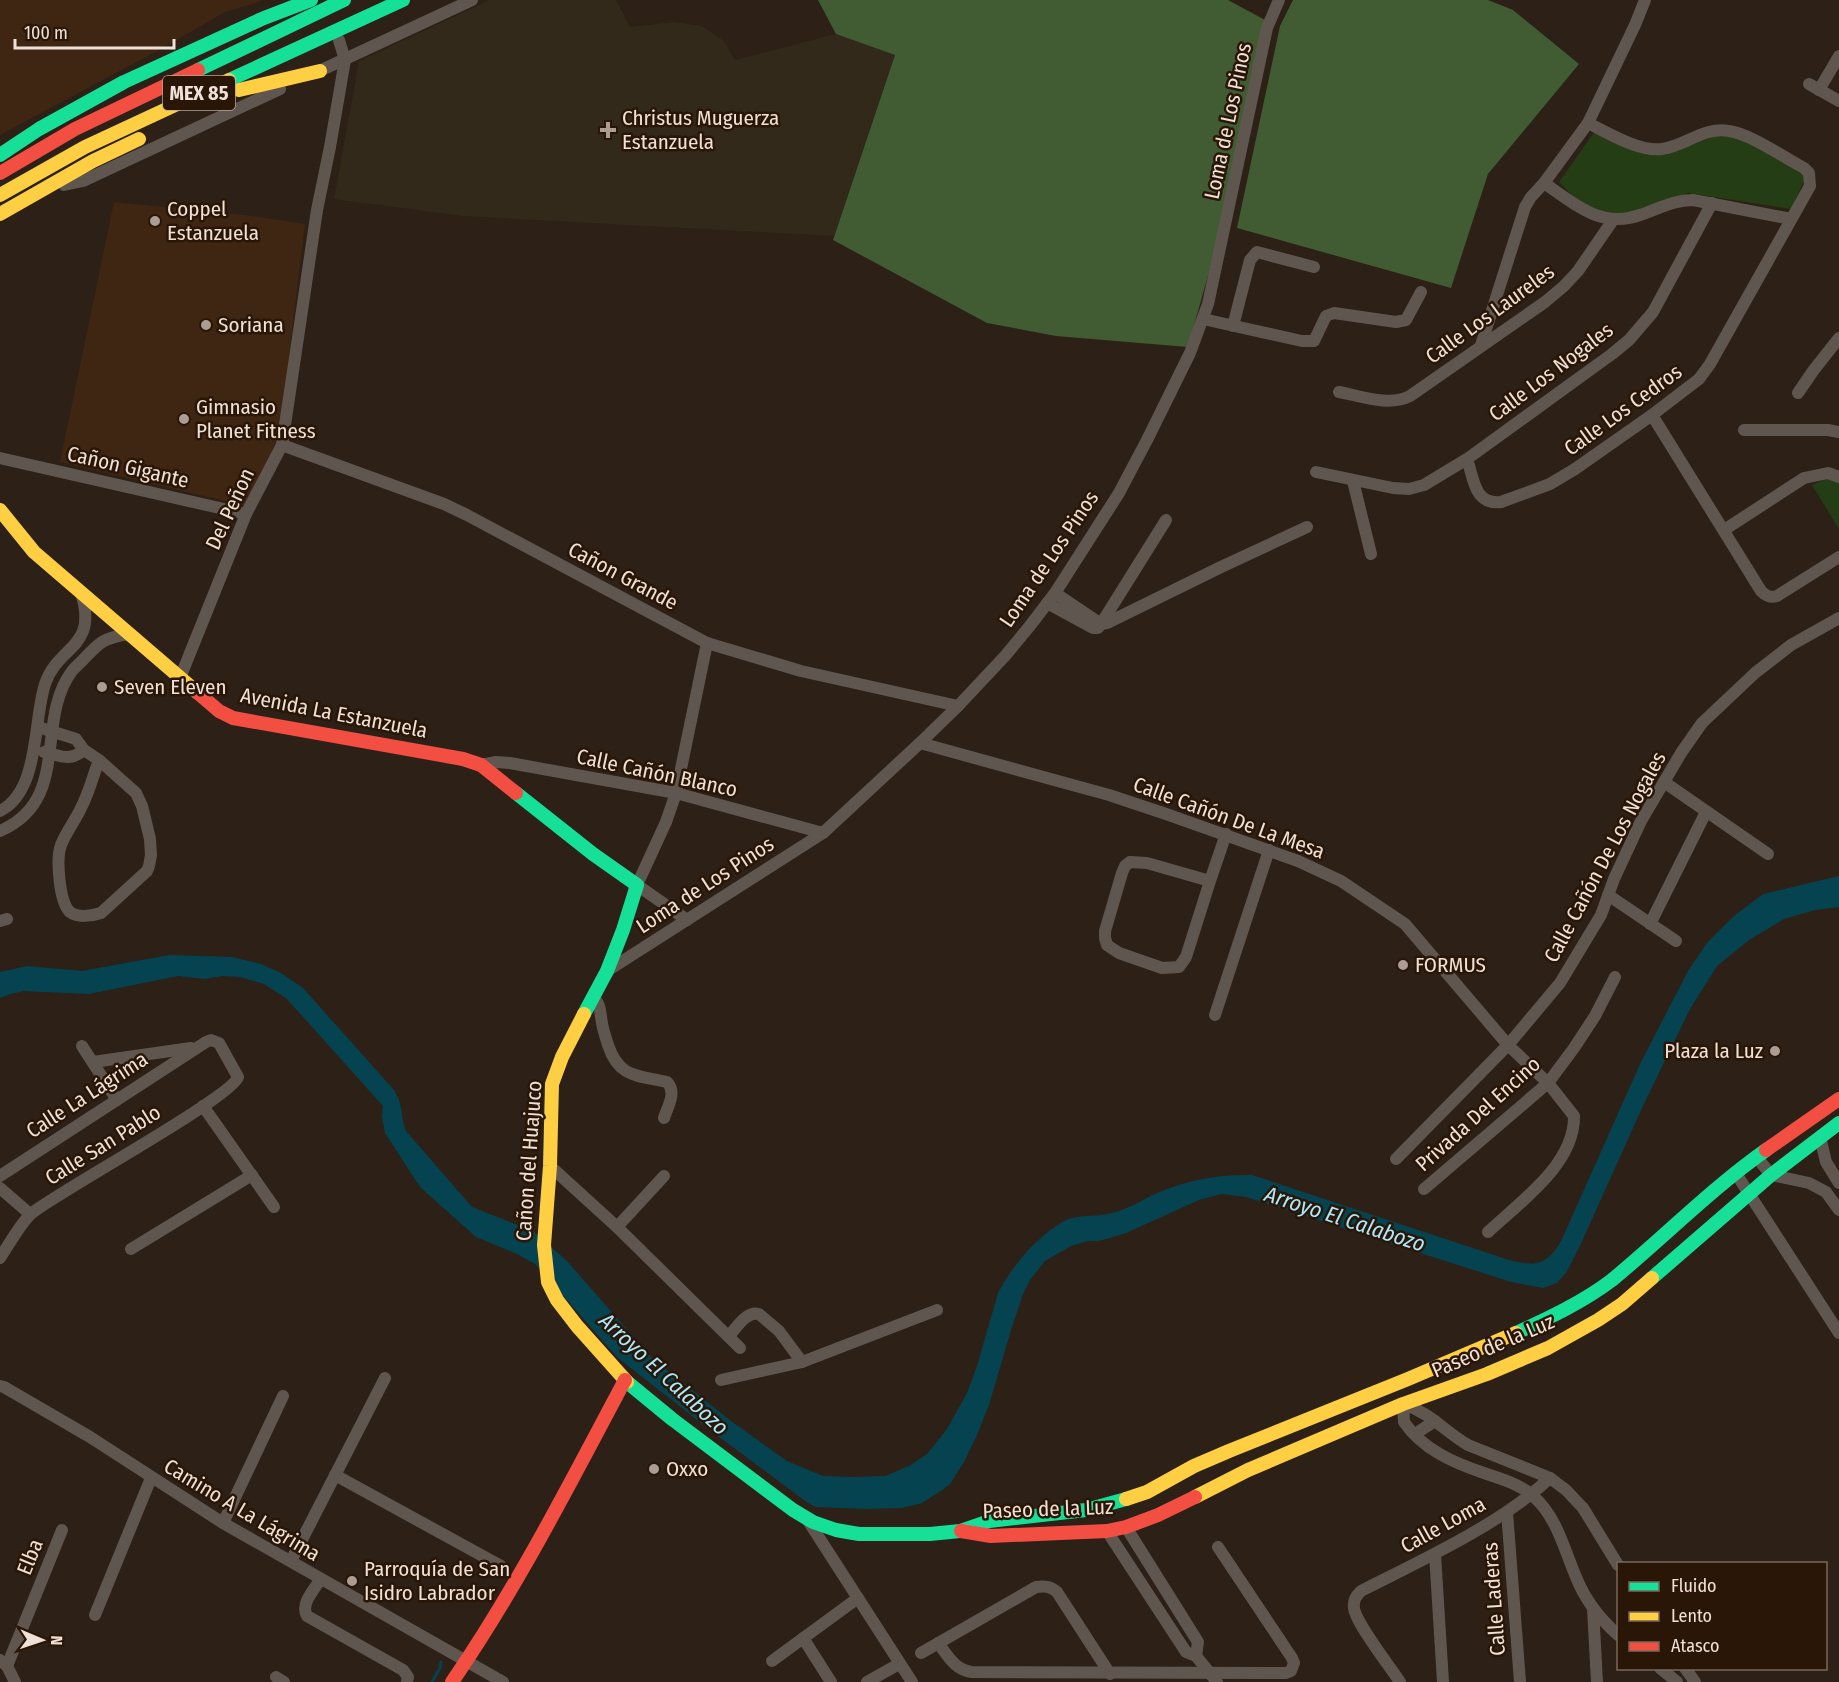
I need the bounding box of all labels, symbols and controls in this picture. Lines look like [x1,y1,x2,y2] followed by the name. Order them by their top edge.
[15,12,174,50] scale bar
[24,22,68,44] text: 100 m
[1199,41,1257,201] street label: Loma de Los Pinos
[163,76,235,110] road number: MEX 85
[622,105,779,155] place label: Christus Muguerza Estanzuela
[599,121,617,139] marker: Christus Muguerza Estanzuela
[167,196,259,246] place label: Coppel Estanzuela
[148,214,162,228] marker: Coppel Estanzuela
[1420,259,1560,369] street label: Calle Los Laureles
[218,312,284,338] place label: Soriana
[1484,317,1618,427] street label: Calle Los Nogales
[199,318,213,332] marker: Soriana
[1559,359,1687,461] street label: Calle Los Cedros
[196,394,316,444] place label: Gimnasio Planet Fitness
[177,412,191,426] marker: Gimnasio Planet Fitness
[65,440,191,494] street label: Cañon Gigante
[200,464,260,554] street label: Del Peñon
[994,486,1104,632] street label: Loma de Los Pinos
[564,536,682,616] street label: Cañon Grande
[114,674,226,700] place label: Seven Eleven
[95,680,109,694] marker: Seven Eleven
[238,682,430,744] street label: Avenida La Estanzuela
[574,743,740,803] street label: Calle Cañón Blanco
[1538,747,1672,967] street label: Calle Cañón De Los Nogales
[1130,771,1328,865] street label: Calle Cañón De La Mesa
[631,831,779,939] street label: Loma de Los Pinos
[1415,952,1486,978] place label: FORMUS
[1396,958,1410,972] marker: FORMUS
[1664,1038,1763,1064] place label: Plaza la Luz
[1768,1044,1782,1058] marker: Plaza la Luz
[21,1046,153,1144] street label: Calle La Lágrima
[1410,1051,1546,1177] street label: Privada Del Encino
[510,1080,548,1242] street label: Cañon del Huajuco
[40,1099,166,1191] street label: Calle San Pablo
[1260,1180,1429,1258] water label: Arroyo El Calabozo
[593,1306,734,1441] water label: Arroyo El Calabozo
[1428,1308,1558,1384] street label: Paseo de la Luz
[159,1453,325,1567] street label: Camino A La Lágrima
[666,1456,708,1482] place label: Oxxo
[647,1462,661,1476] marker: Oxxo
[1396,1491,1490,1559] street label: Calle Loma
[982,1494,1114,1524] street label: Paseo de la Luz
[11,1535,49,1579] street label: Elba
[1477,1541,1511,1657] street label: Calle Laderas
[364,1556,510,1606] place label: Parroquía de San Isidro Labrador
[1617,1562,1827,1670] legend
[345,1574,359,1588] marker: Parroquía de San Isidro Labrador
[1671,1575,1717,1597] text: Fluido
[1671,1605,1712,1627] text: Lento
[12,1610,72,1670] north arrow
[47,1635,66,1646] text: N
[1671,1635,1719,1657] text: Atasco

